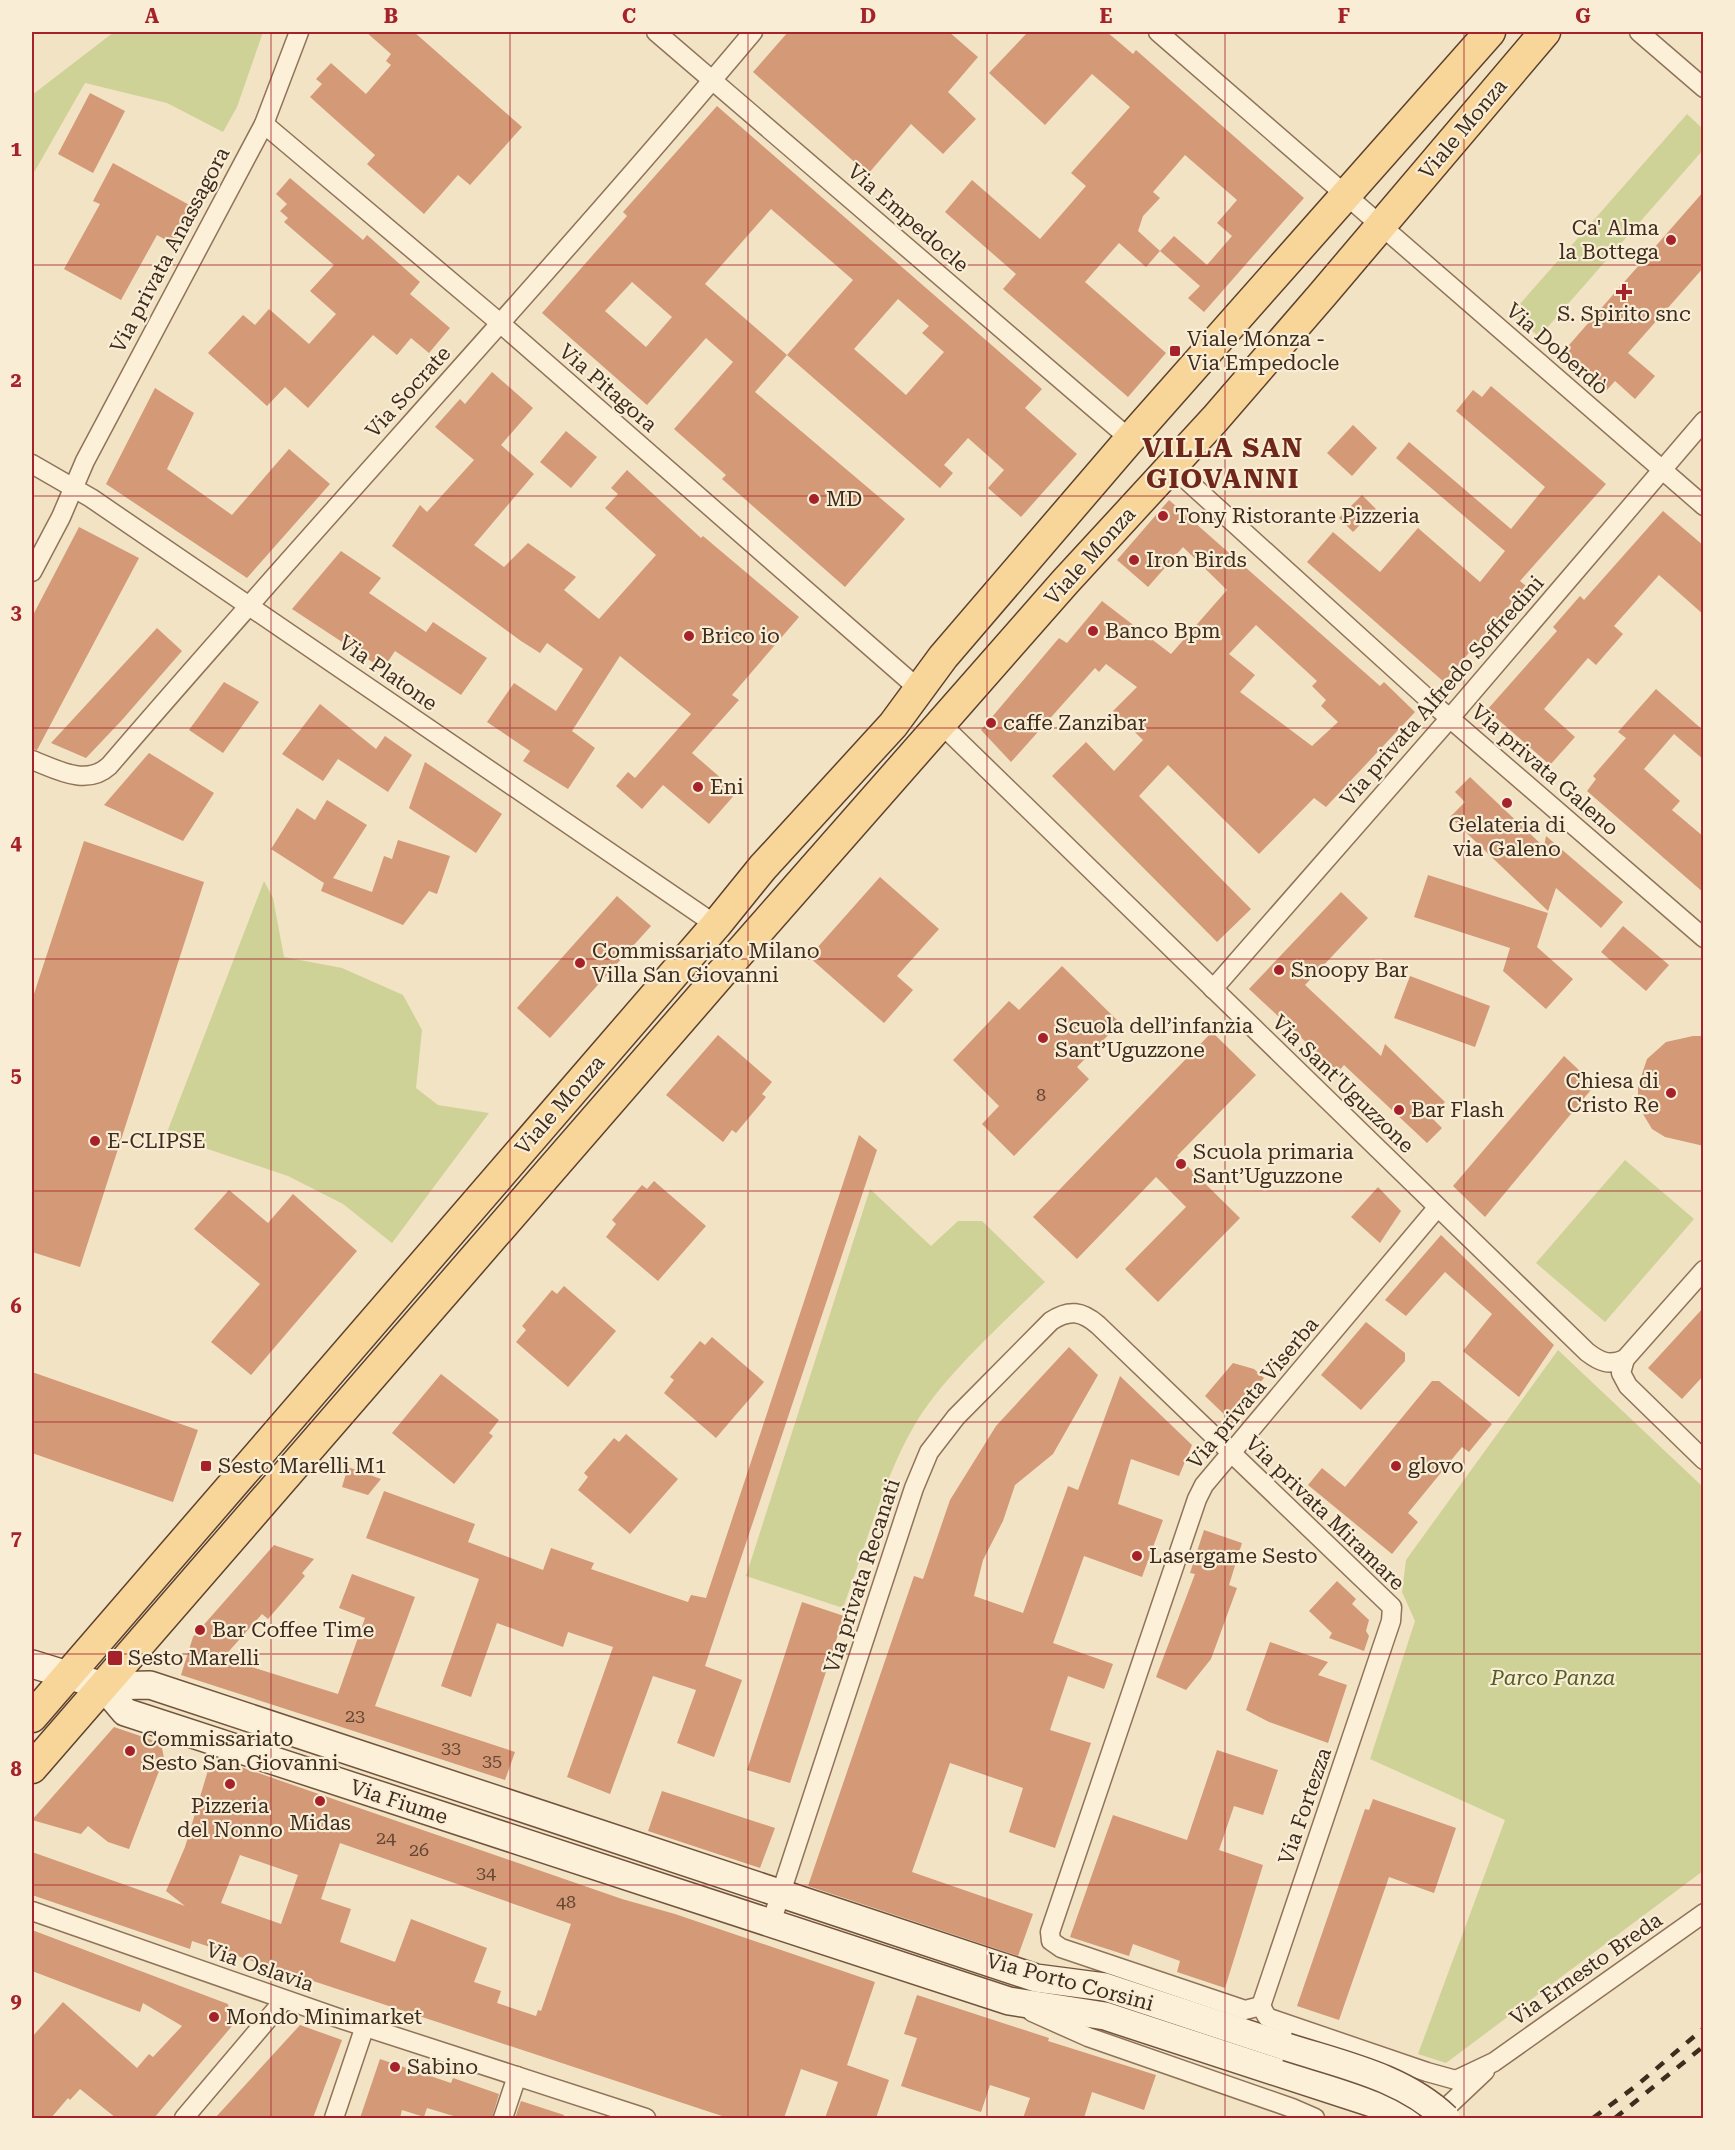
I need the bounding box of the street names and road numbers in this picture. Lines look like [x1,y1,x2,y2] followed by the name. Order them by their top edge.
[1414,73,1512,184] street label: Viale Monza
[106,143,235,357] street label: Via privata Anassagora
[843,159,973,277] street label: Via Empedocle
[1501,298,1613,400] street label: Via Doberdò
[554,339,662,437] street label: Via Pitagora
[361,341,455,443] street label: Via Socrate
[1040,502,1141,610] street label: Viale Monza
[1335,571,1549,811] street label: Via privata Alfredo Soffredini
[334,630,442,716] street label: Via Platone
[1467,700,1623,840] street label: Via privata Galeno
[1267,1010,1419,1158] street label: Via Sant'Uguzzone
[510,1050,610,1160] street label: Viale Monza
[1183,1312,1324,1474] street label: Via privata Viserba
[1241,1431,1409,1595] street label: Via privata Miramare
[819,1476,905,1676] street label: Via privata Recanati
[1274,1744,1336,1868] street label: Via Fortezza
[347,1775,451,1829] street label: Via Fiume
[1505,1907,1667,2030] street label: Via Ernesto Breda
[203,1937,318,1997] street label: Via Oslavia
[984,1948,1157,2016] street label: Via Porto Corsini

